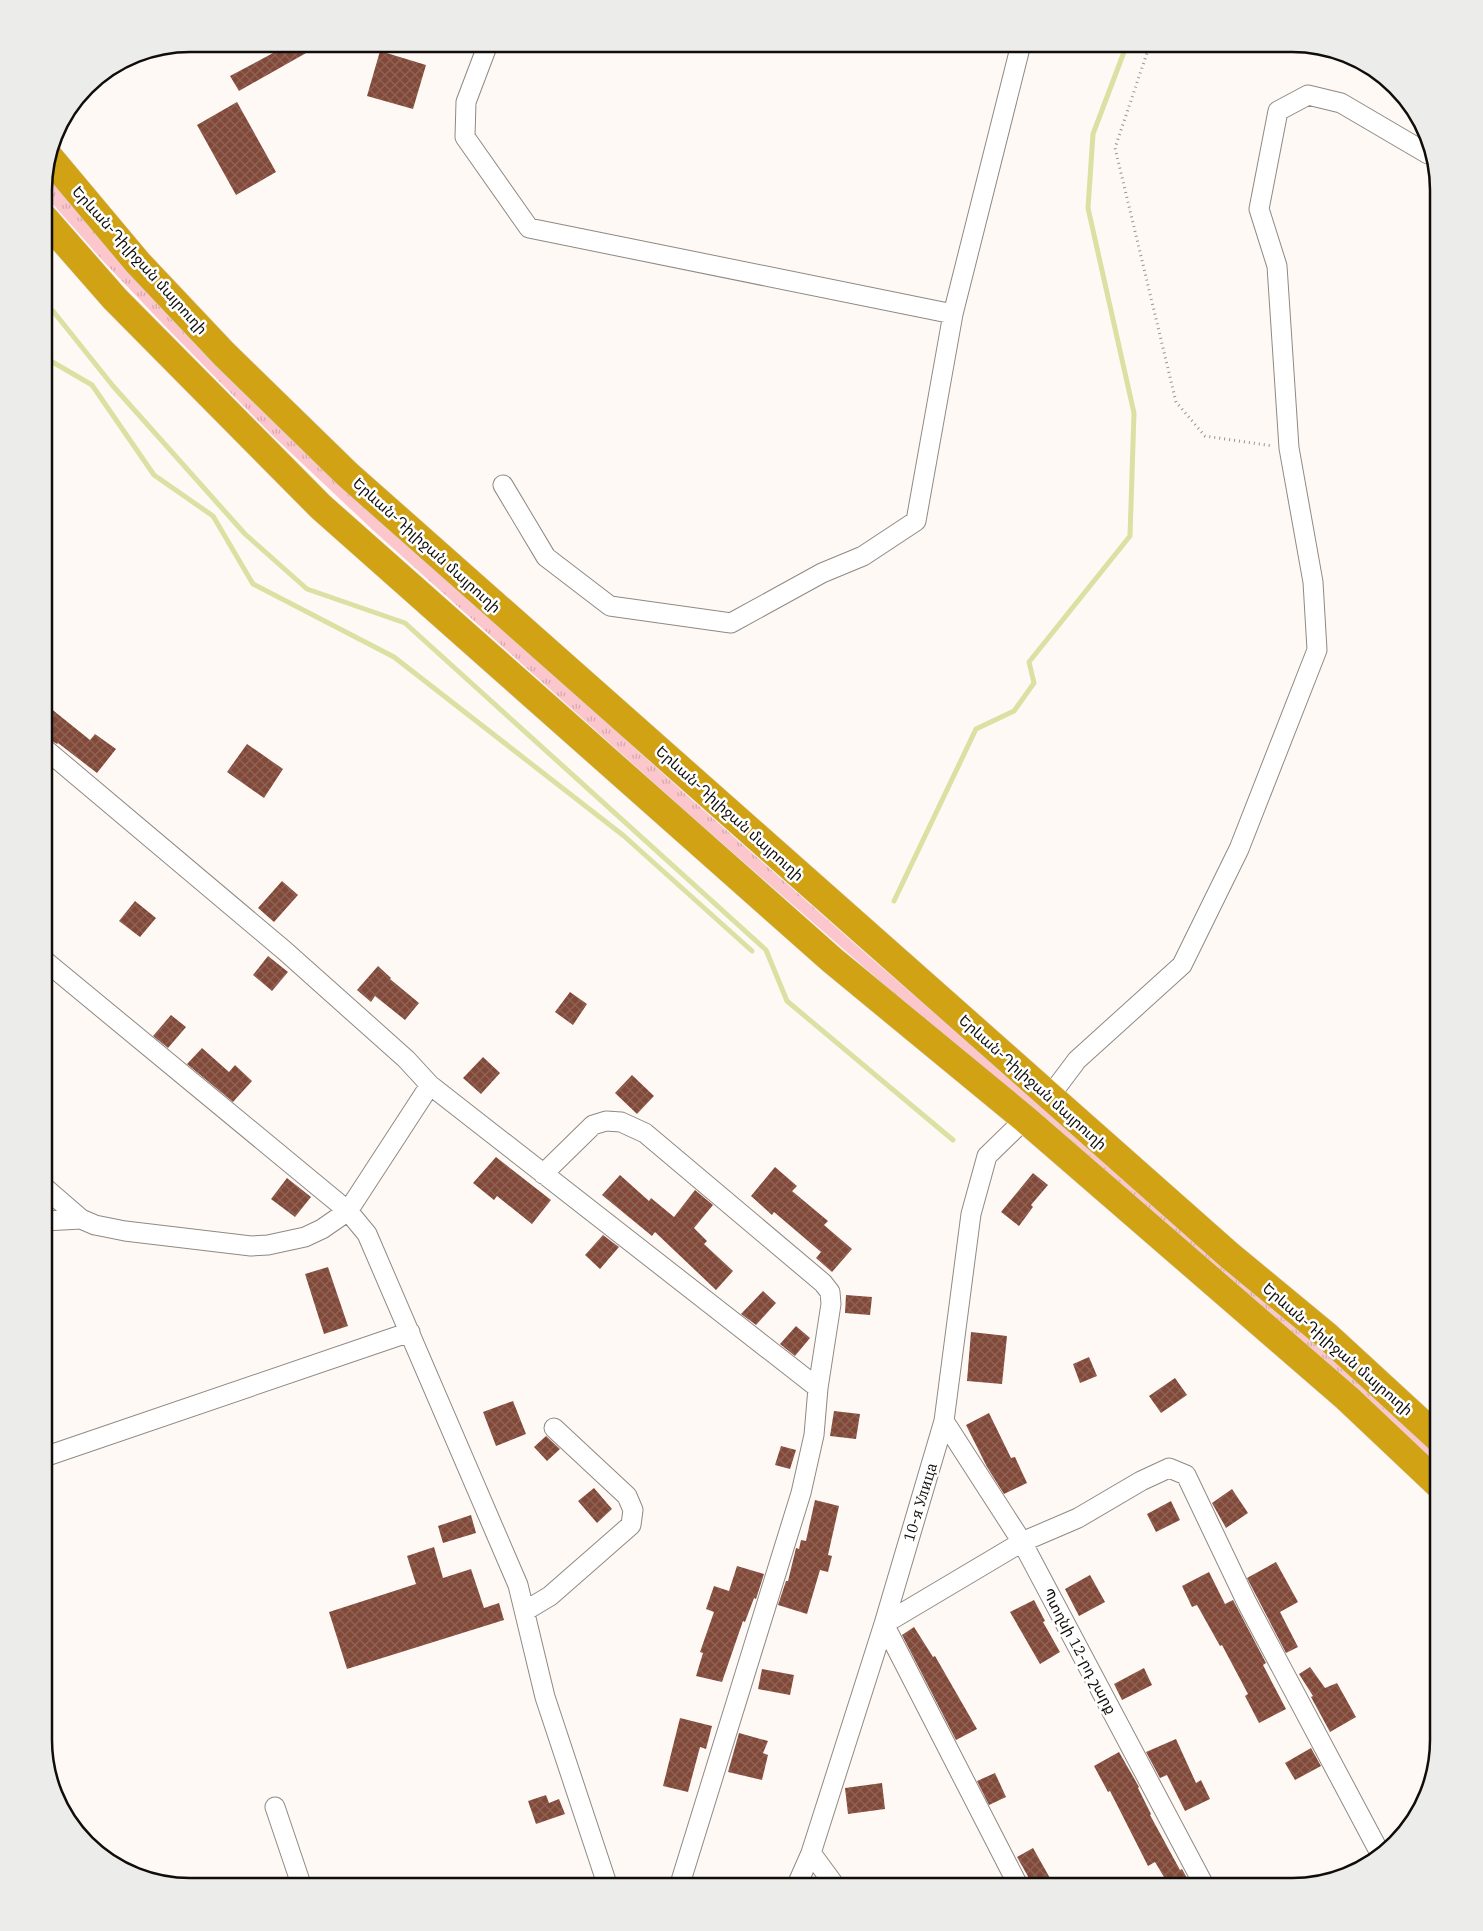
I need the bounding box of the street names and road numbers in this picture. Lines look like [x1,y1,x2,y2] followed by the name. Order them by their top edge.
[68,182,212,338] street label: Երևան-Դիլիջան մայրուղի
[349,473,505,617] street label: Երևան-Դիլիջան մայրուղի
[652,741,808,885] street label: Երևան-Դիլիջան մայրուղի
[955,1010,1111,1154] street label: Երևան-Դիլիջան մայրուղի
[1259,1279,1417,1419] street label: Երևան-Դիլիջան մայրուղի
[899,1460,941,1544] street label: 10-я Улица
[1039,1585,1121,1717] street label: Պտղնի 12-րդ շարք

